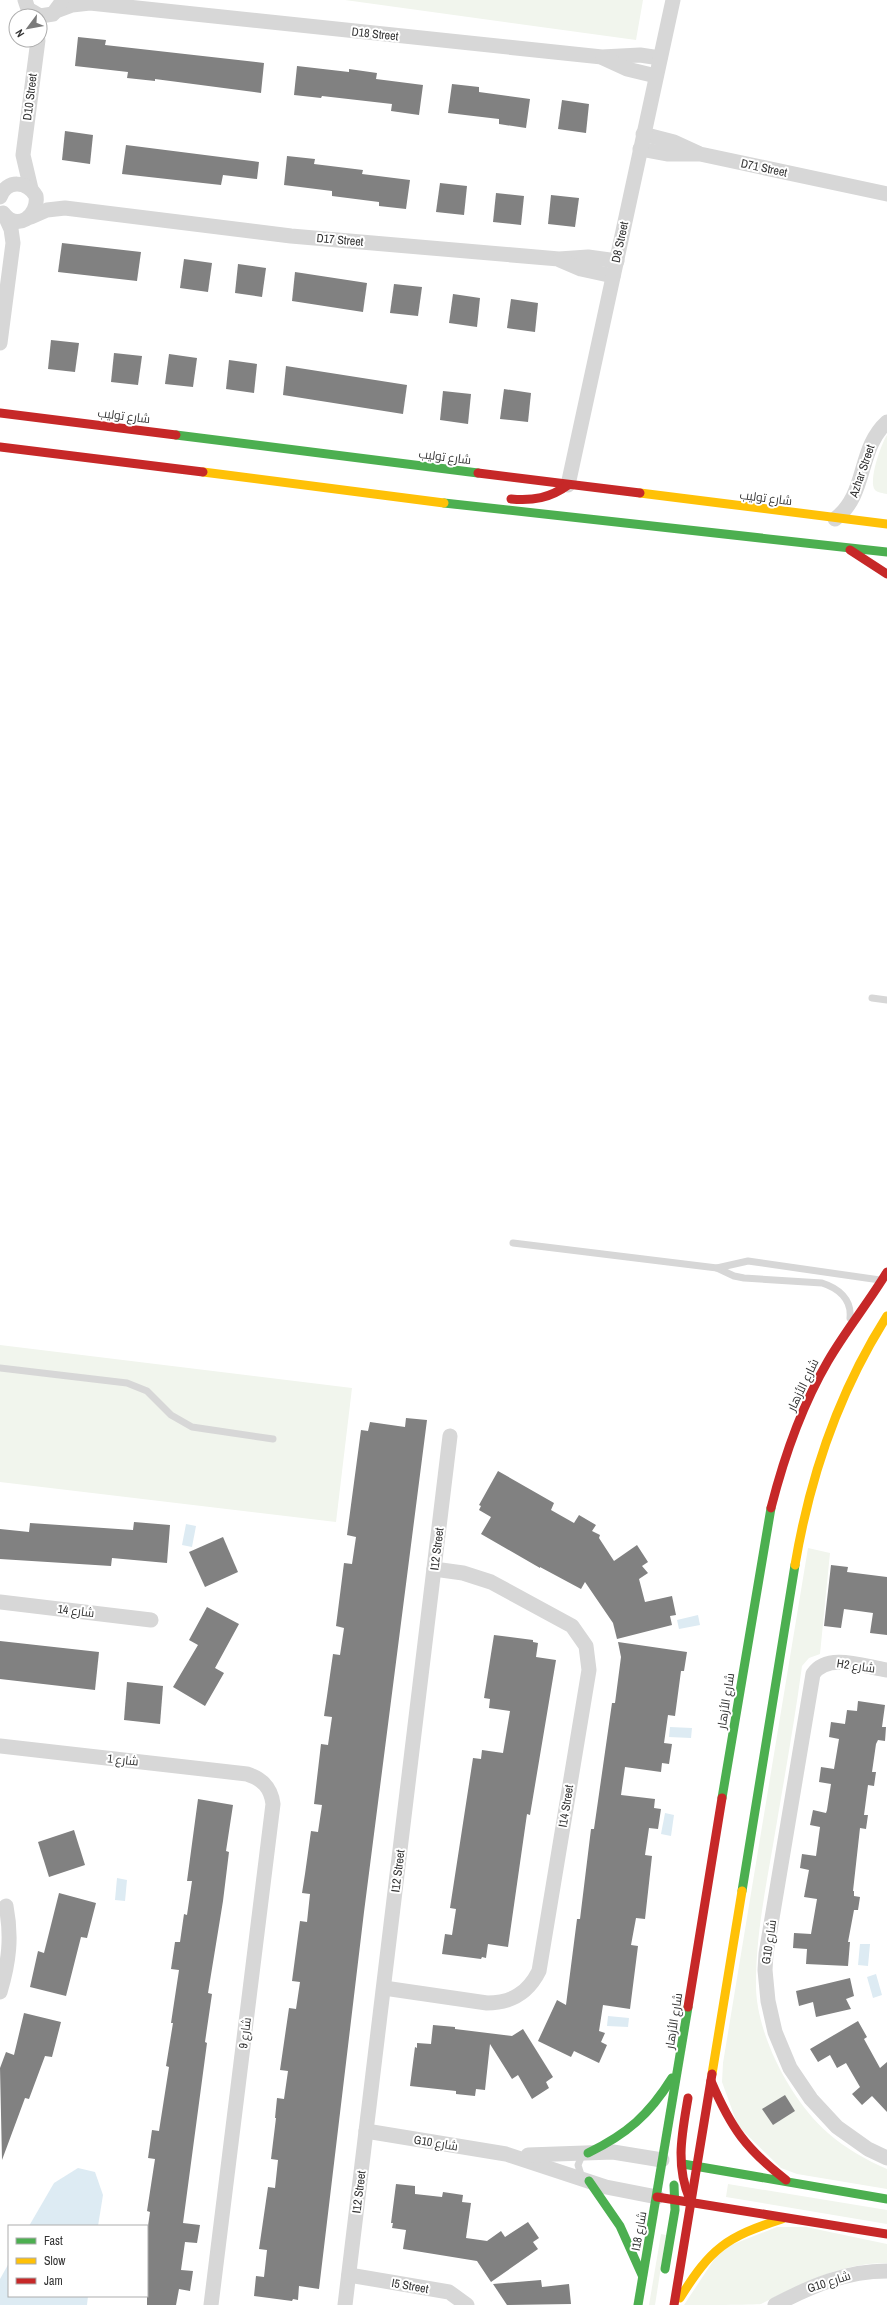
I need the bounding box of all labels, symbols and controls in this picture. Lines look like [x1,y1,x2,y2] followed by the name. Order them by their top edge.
[8,8,48,48] north arrow
[351,24,399,44] street label: D18 Street
[12,27,27,40] text: N
[19,72,41,121] street label: D10 Street
[739,155,789,181] street label: D71 Street
[608,220,632,264] street label: D8 Street
[316,230,364,250] street label: D17 Street
[97,405,151,427] street label: شارع توليب
[845,442,879,500] street label: Azhar Street
[418,446,472,468] street label: شارع توليب
[739,487,793,509] street label: شارع توليب
[783,1356,823,1415] street label: شارع الأزهار
[426,1527,448,1571] street label: I12 Street
[57,1601,95,1621] street label: شارع 14
[836,1655,876,1677] street label: H2 شارع
[714,1672,738,1731] street label: شارع الأزهار
[107,1750,140,1770] street label: شارع 1
[555,1783,577,1828] street label: I14 Street
[387,1849,409,1893] street label: I12 Street
[758,1919,780,1965] street label: G10 شارع
[662,1992,686,2051] street label: شارع الأزهار
[235,2016,255,2050] street label: شارع 9
[413,2132,459,2154] street label: G10 شارع
[348,2170,370,2214] street label: I12 Street
[628,2210,650,2252] street label: I18 شارع
[8,2225,148,2297] legend
[44,2233,63,2249] text: Fast
[44,2253,66,2269] text: Slow
[805,2267,853,2296] street label: G10 شارع
[44,2273,63,2289] text: Jam
[390,2275,430,2297] street label: I5 Street

